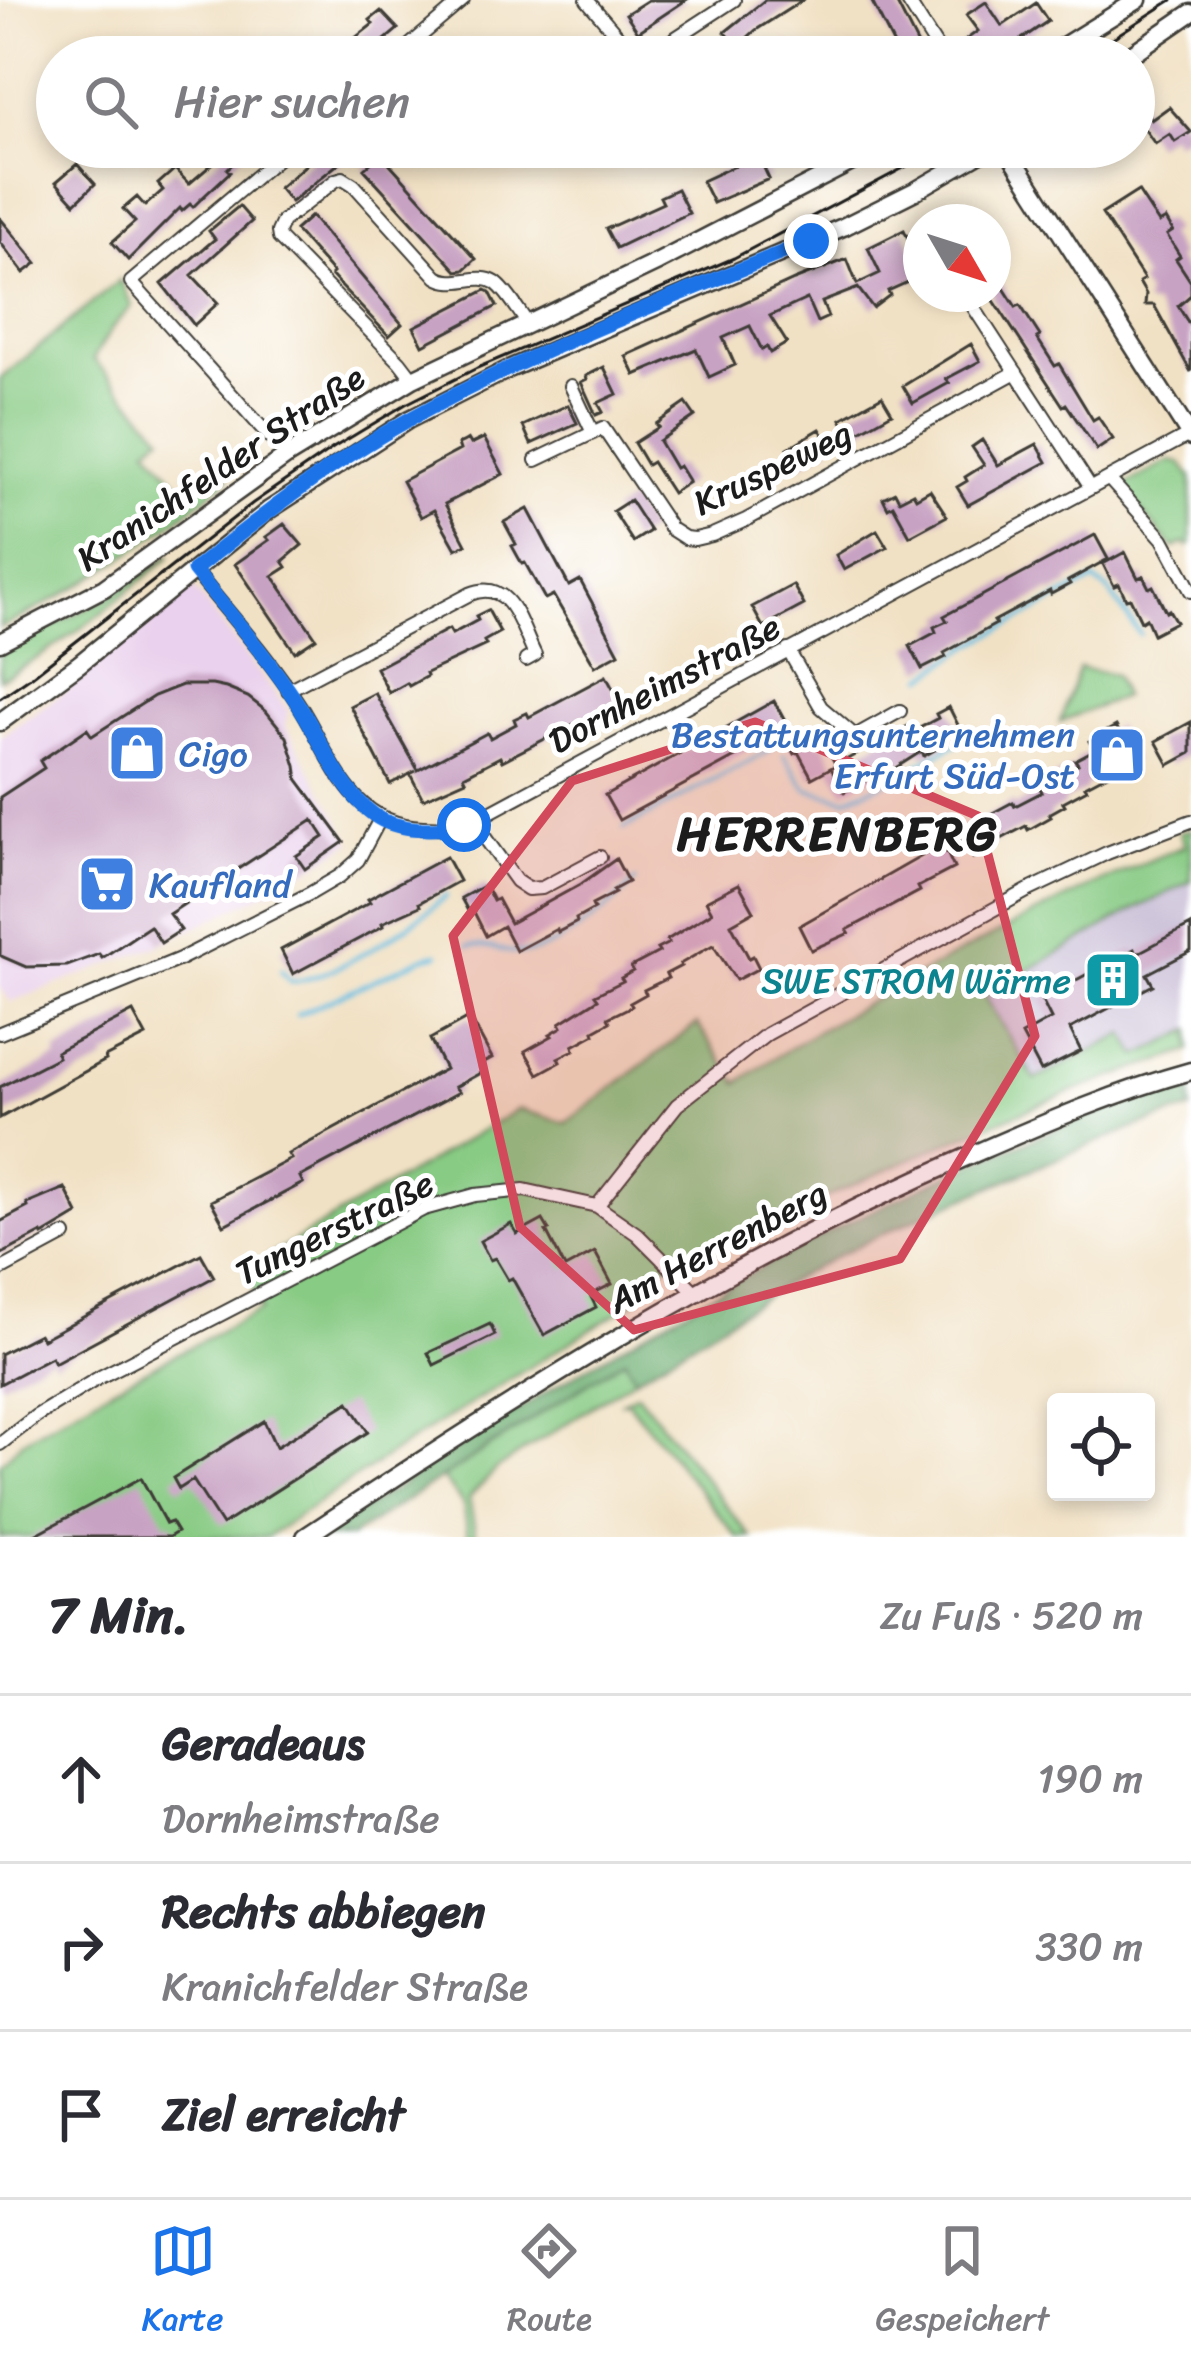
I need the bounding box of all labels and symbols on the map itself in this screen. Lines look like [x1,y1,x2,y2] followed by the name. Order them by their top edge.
[903,204,1011,312] north arrow
[784,214,838,268] route end
[63,347,379,589] street label: Kranichfelder Straße
[682,402,863,534] street label: Kruspeweg
[536,595,793,772] street label: Dornheimstraße
[671,703,1075,808] place label: Bestattungsunternehmen Erfurt Süd-Ost
[106,722,168,784] shop icon: Cigo
[179,722,248,786] place label: Cigo
[1086,724,1148,786] shop icon: Bestattungsunternehmen Erfurt Süd-Ost
[677,791,999,876] district label: HERRENBERG
[437,798,491,852] route start
[76,853,138,915] supermarket icon: Kaufland
[149,853,294,917] place label: Kaufland
[761,949,1071,1013] place label: SWE STROM Wärme
[1082,949,1144,1011] building icon: SWE STROM Wärme
[224,1152,445,1304] street label: Tungerstraße
[595,1162,839,1332] street label: Am Herrenberg

